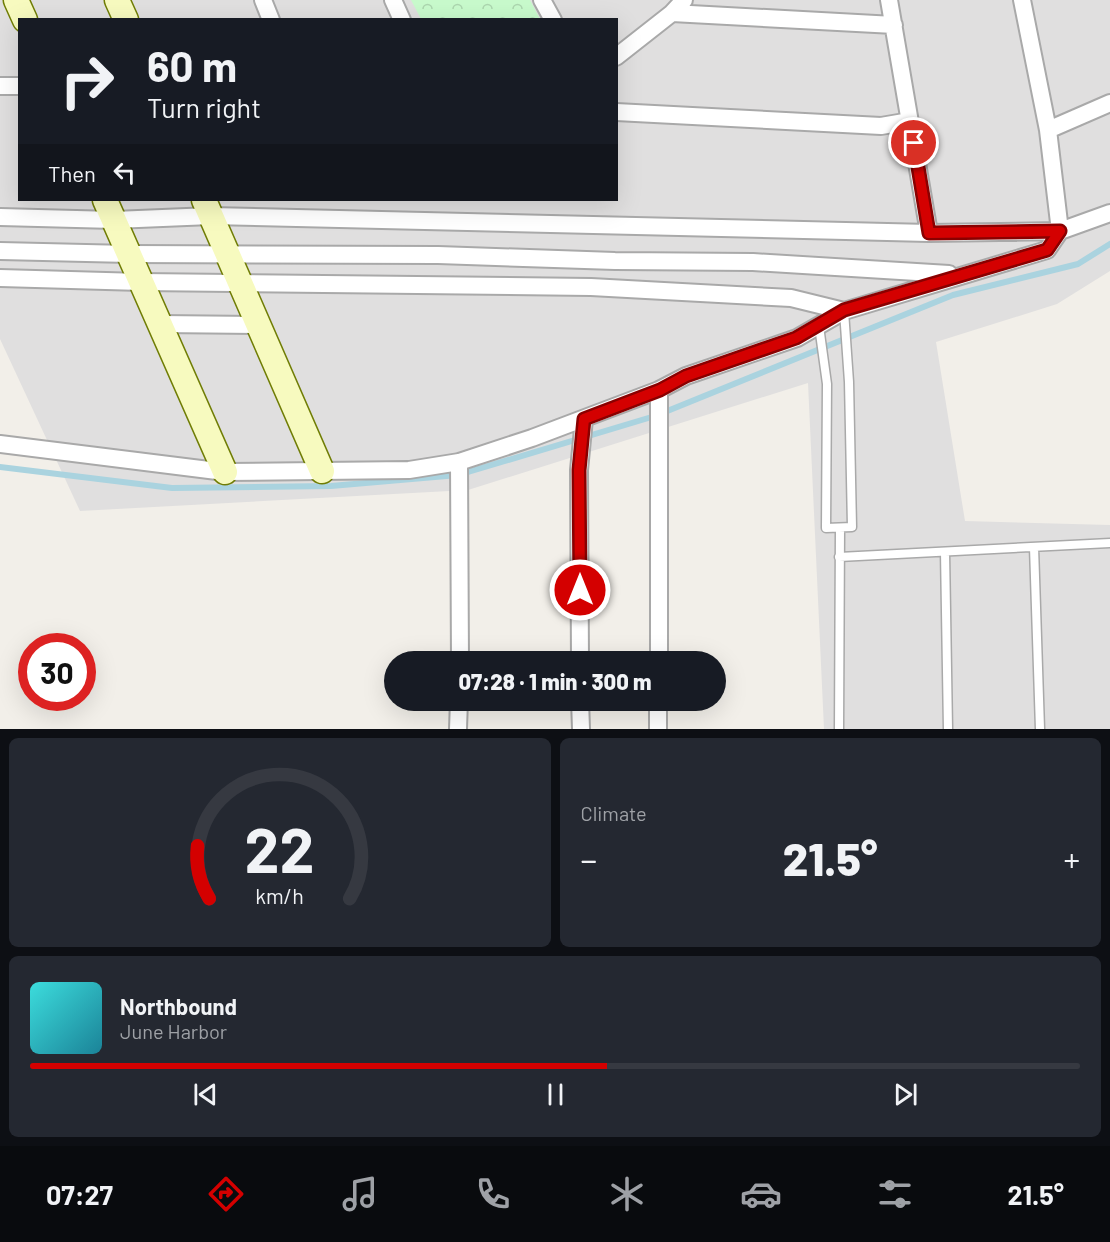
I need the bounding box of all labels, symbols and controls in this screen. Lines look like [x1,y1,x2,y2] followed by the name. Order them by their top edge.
[147,40,237,90] text: 60 m
[48,42,126,120] icon: right
[147,91,261,123] text: Turn right
[888,117,939,168] pin
[897,126,930,159] icon: arrive
[108,156,141,189] icon: left
[48,160,96,186] text: Then
[548,558,612,622] position arrow
[18,633,96,711] speed limit sign: 30
[458,668,652,694] text: 07:28 · 1 min · 300 m
[581,801,647,825] text: Climate
[245,811,315,885] text: 22
[783,831,878,885] text: 21.5°
[581,839,597,879] text: −
[1064,839,1080,879] text: +
[255,884,304,909] text: km/h
[120,993,237,1019] text: Northbound
[120,1019,227,1043] text: June Harbor
[189,1078,222,1111] icon: previous
[539,1078,572,1111] icon: pause
[889,1078,922,1111] icon: next
[205,1173,247,1215] icon: directions
[339,1173,381,1215] icon: music
[472,1173,514,1215] icon: phone
[606,1173,648,1215] icon: climate
[740,1173,782,1215] icon: car
[874,1173,916,1215] icon: filters
[46,1178,113,1210] text: 07:27
[1007,1178,1064,1210] text: 21.5°

